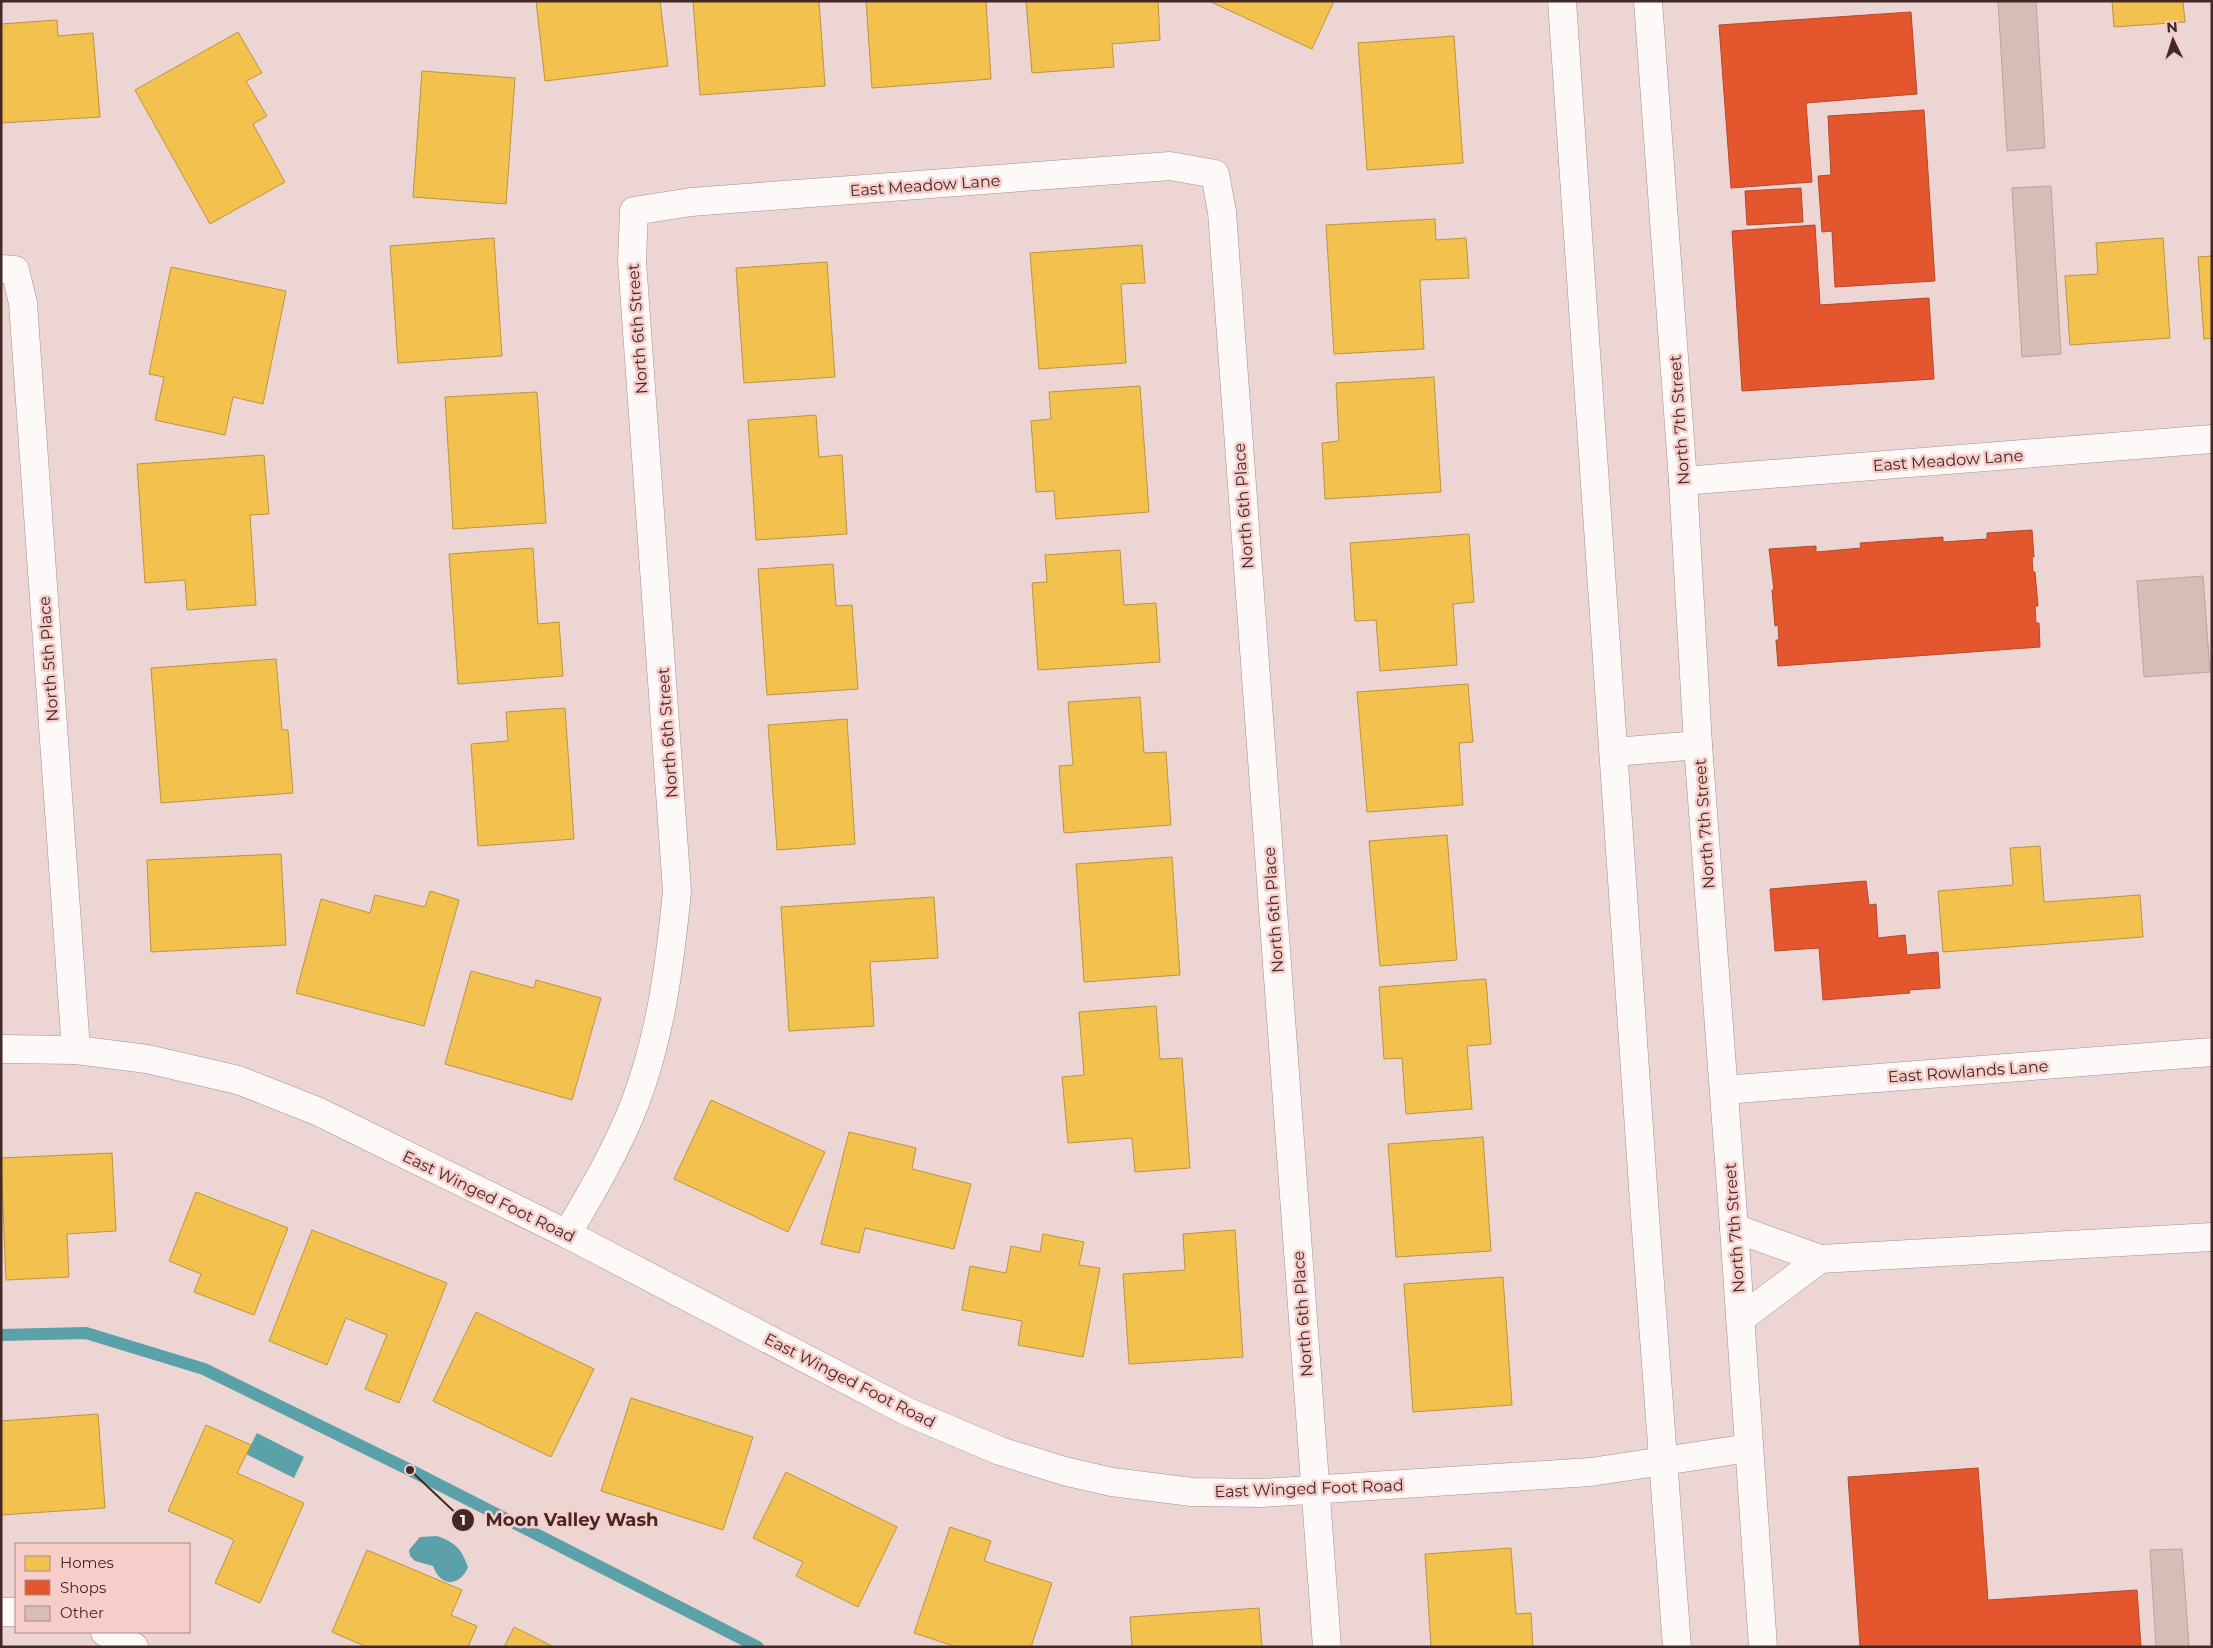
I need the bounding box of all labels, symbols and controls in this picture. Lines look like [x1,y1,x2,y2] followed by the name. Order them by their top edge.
[2148,15,2198,65] north arrow
[2166,18,2178,36] text: N
[849,171,1001,200] street label: East Meadow Lane
[623,263,652,395] street label: North 6th Street
[1665,354,1694,486] street label: North 7th Street
[1230,442,1257,570] street label: North 6th Place
[1872,446,2024,475] street label: East Meadow Lane
[35,596,62,722] street label: North 5th Place
[653,667,682,799] street label: North 6th Street
[1690,758,1719,890] street label: North 7th Street
[1260,846,1287,974] street label: North 6th Place
[1887,1056,2049,1087] street label: East Rowlands Lane
[400,1146,578,1246] street label: East Winged Foot Road
[1720,1162,1749,1294] street label: North 7th Street
[1289,1250,1316,1378] street label: North 6th Place
[761,1329,938,1432] street label: East Winged Foot Road
[1214,1476,1404,1501] street label: East Winged Foot Road
[450,1503,668,1536] callout: Moon Valley Wash
[486,1509,658,1531] text: Moon Valley Wash
[460,1510,466,1529] text: 1
[15,1543,190,1633] legend
[60,1553,114,1572] text: Homes
[60,1578,106,1597] text: Shops
[60,1603,104,1622] text: Other

